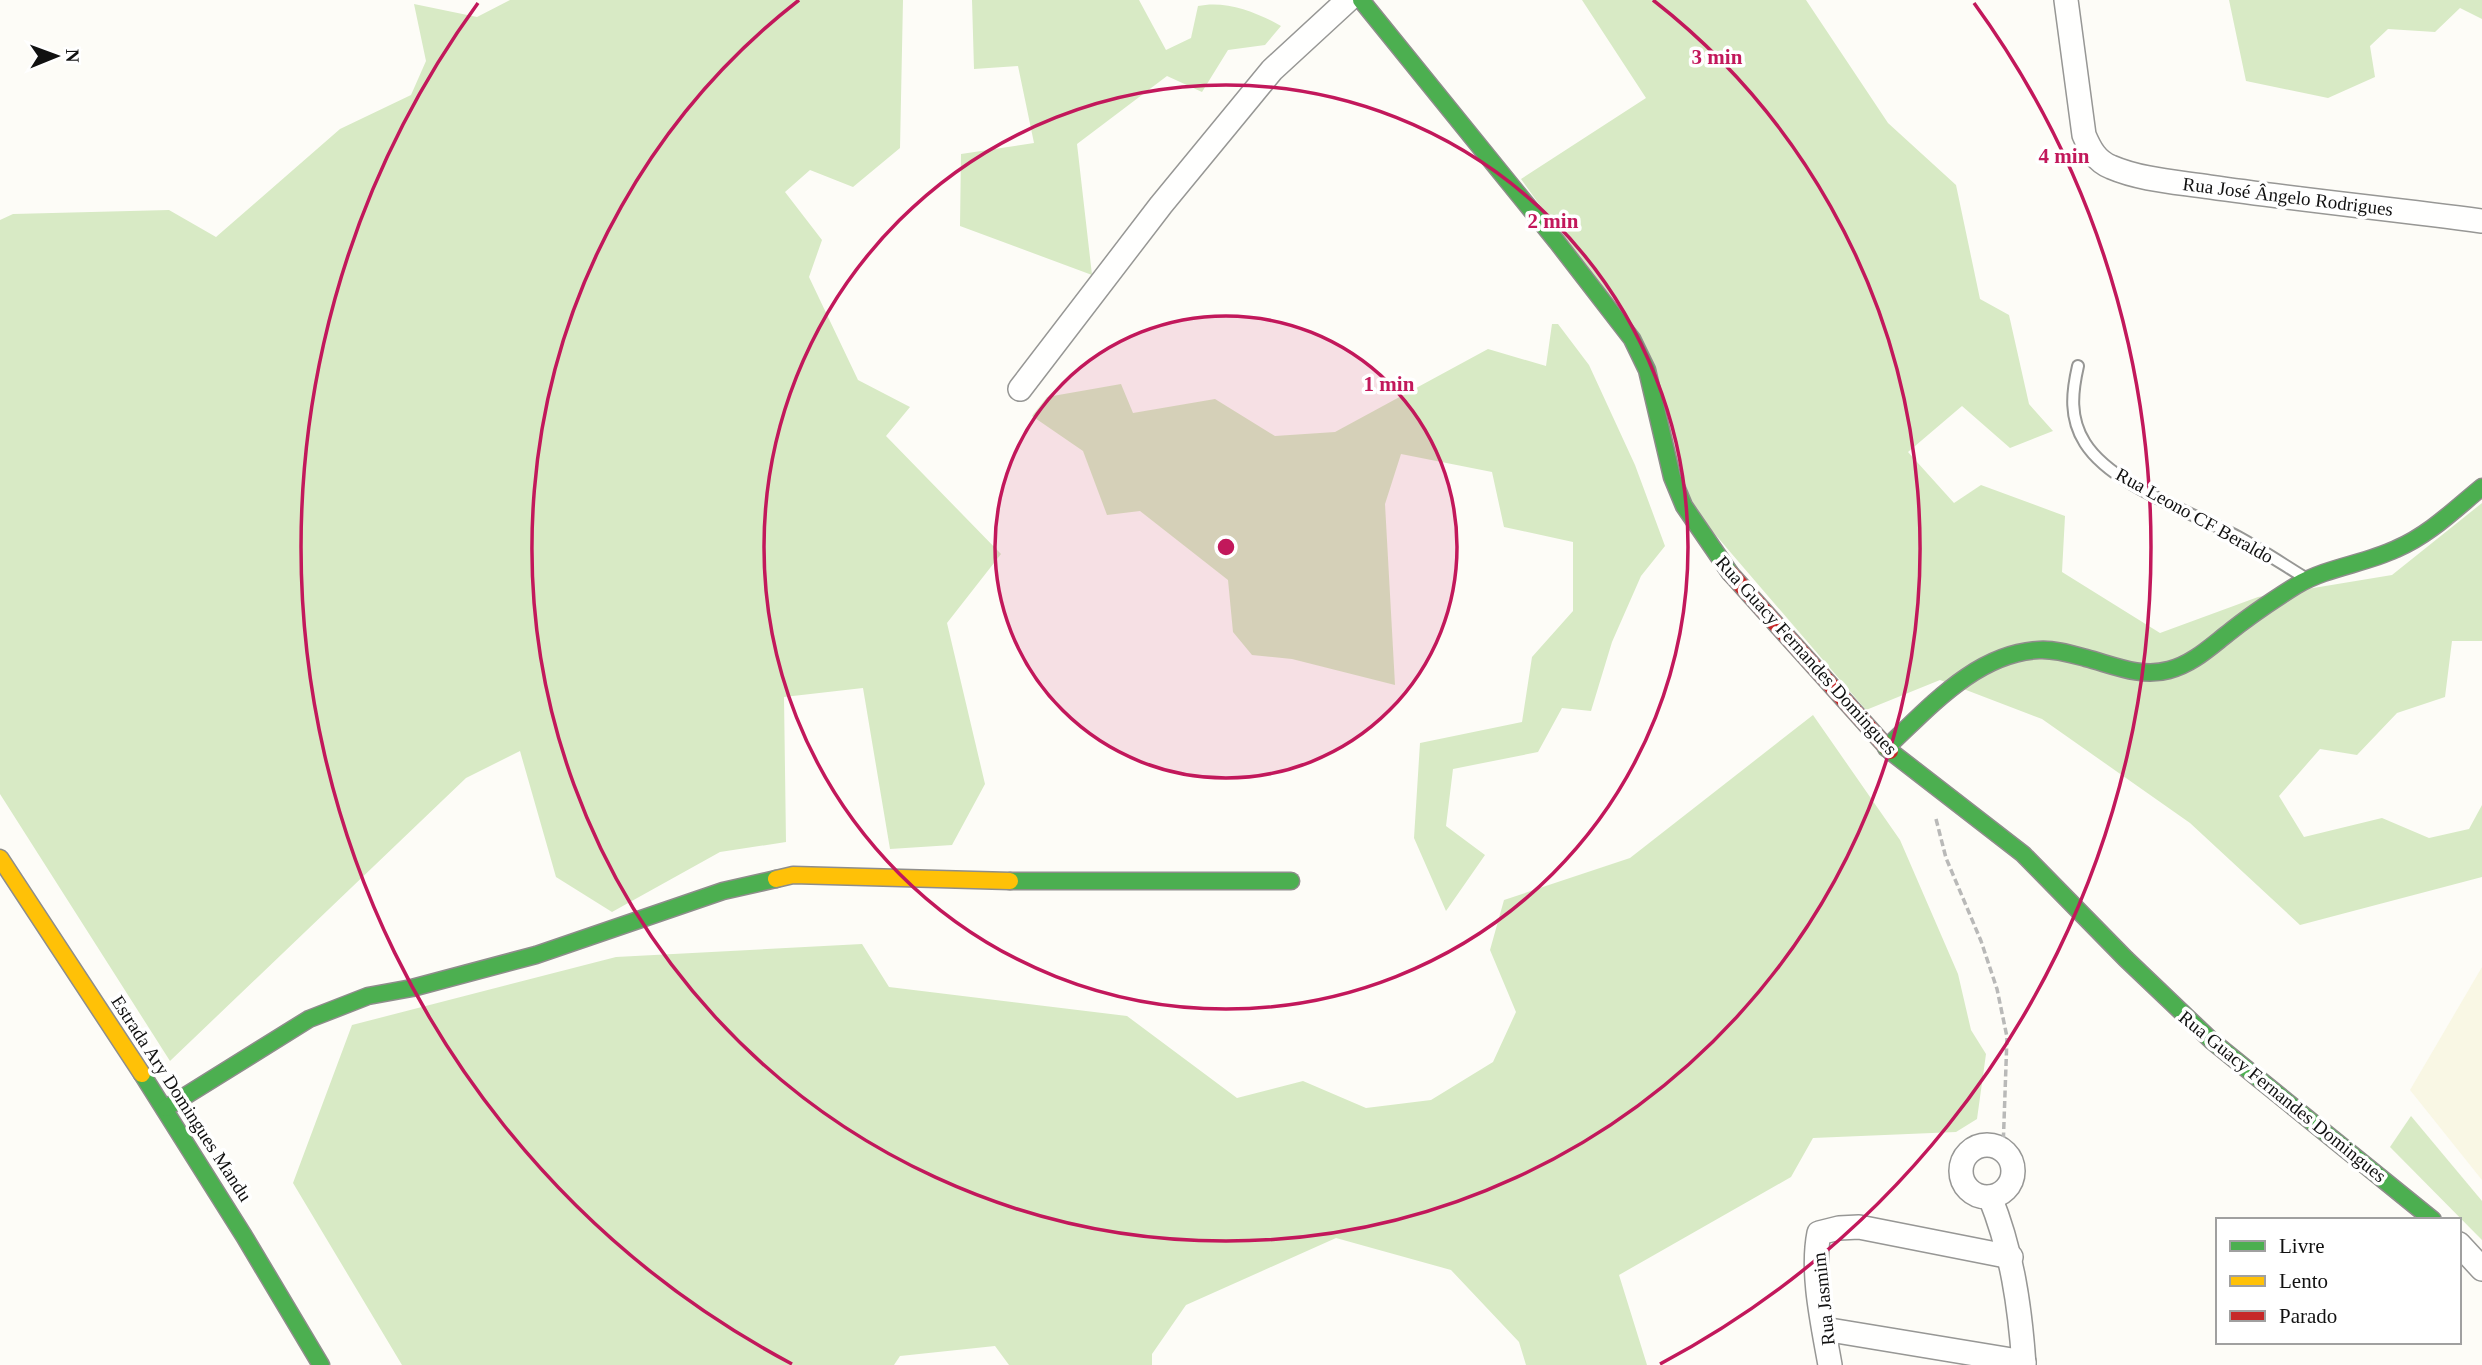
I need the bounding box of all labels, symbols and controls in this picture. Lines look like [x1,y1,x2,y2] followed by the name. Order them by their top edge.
[21,21,91,91] north arrow
[1692,45,1743,69] text: 3 min
[62,49,83,63] text: N
[2039,144,2090,168] text: 4 min
[2182,173,2394,220] street label: Rua José Ângelo Rodrigues
[1528,209,1579,233] text: 2 min
[1364,372,1415,396] text: 1 min
[2112,463,2277,567] street label: Rua Leono CF Beraldo
[1214,535,1238,559] centre of rings
[1712,552,1901,759] street label: Rua Guacy Fernandes Domingues
[107,991,256,1206] street label: Estrada Ary Domingues Mandu
[2175,1006,2390,1186] street label: Rua Guacy Fernandes Domingues
[2216,1218,2461,1344] legend
[2279,1234,2324,1258] text: Livre
[1808,1251,1839,1347] street label: Rua Jasmim
[2279,1269,2328,1293] text: Lento
[2279,1304,2337,1328] text: Parado

